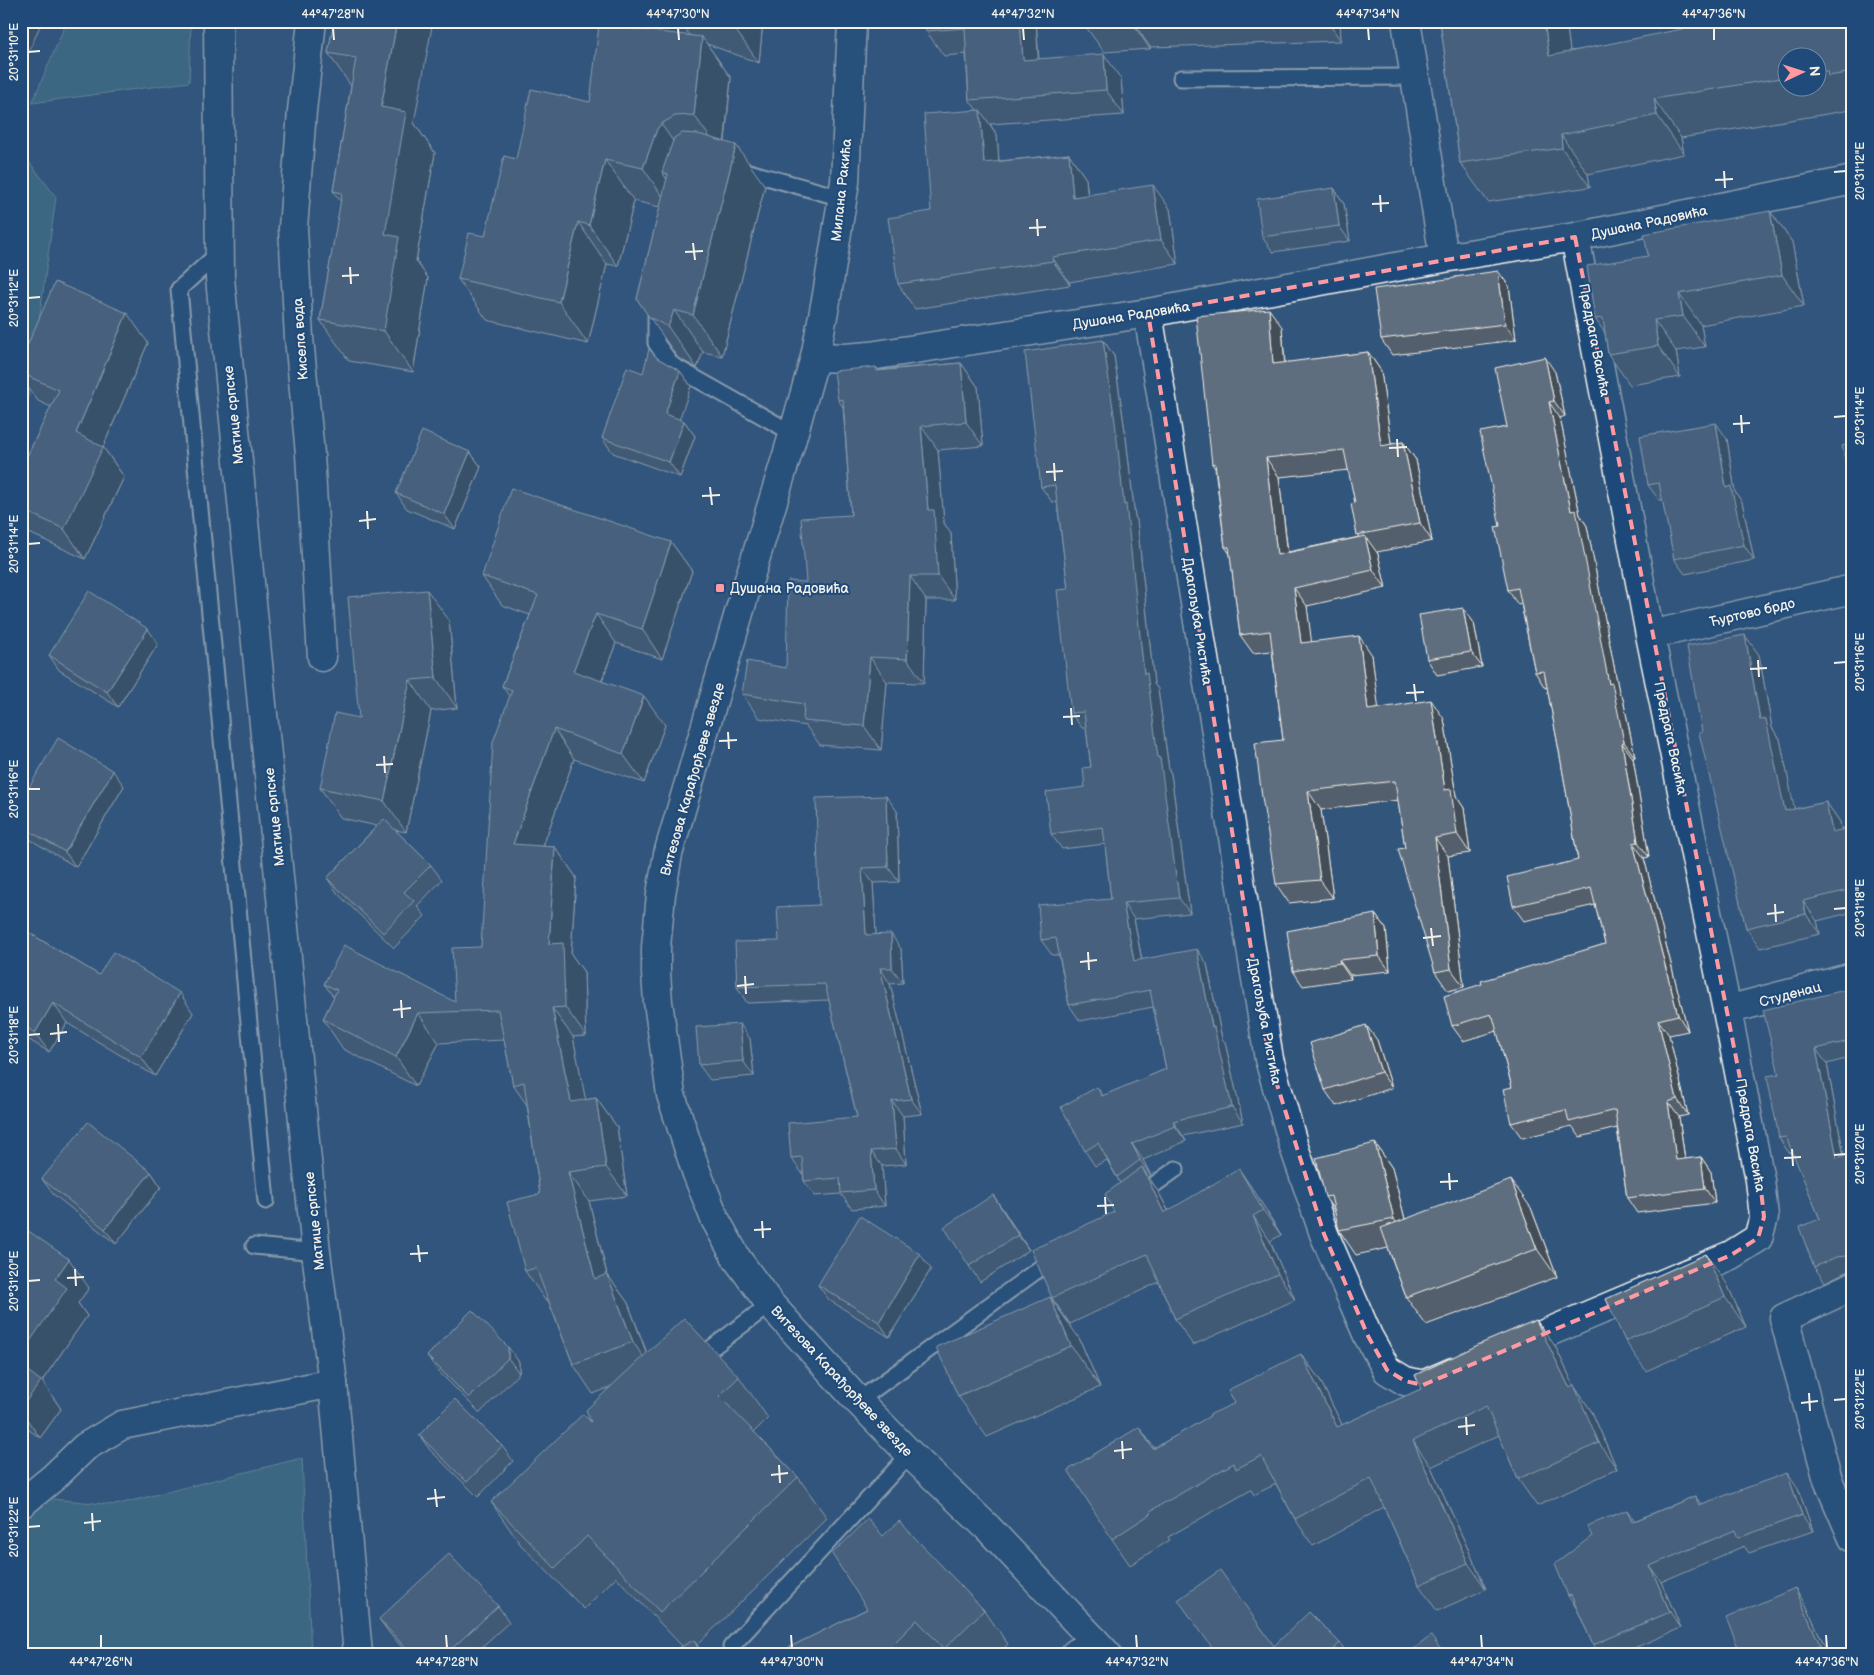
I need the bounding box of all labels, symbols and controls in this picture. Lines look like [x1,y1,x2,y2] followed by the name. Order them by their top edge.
[301,7,365,22] text: 44°47'28"N
[646,7,710,22] text: 44°47'30"N
[991,7,1055,22] text: 44°47'32"N
[1336,7,1400,22] text: 44°47'34"N
[1682,7,1746,22] text: 44°47'36"N
[7,23,22,81] text: 20°31'10"E
[1776,48,1826,98] north arrow
[1806,65,1823,77] text: N
[828,137,855,242] street label: Милана Ракића
[1853,142,1868,200] text: 20°31'12"E
[1589,202,1710,243] street label: Душана Радовића
[7,269,22,327] text: 20°31'12"E
[1575,282,1614,399] street label: Предрага Васића
[289,296,312,381] street label: Кисела вода
[1071,298,1192,333] street label: Душана Радовића
[220,365,247,465] street label: Матице српске
[1853,387,1868,445] text: 20°31'14"E
[7,515,22,573] text: 20°31'14"E
[1179,556,1216,687] street label: Драгољуба Ристића
[730,580,849,597] place label: Душана Радовића
[714,582,726,594] marker: Душана Радовића
[1708,594,1796,631] street label: Ћуртово брдо
[1853,633,1868,691] text: 20°31'16"E
[1650,680,1691,797] street label: Предрага Васића
[657,681,728,878] street label: Витезова Карађорђеве звезде
[7,760,22,818] text: 20°31'16"E
[261,767,288,867] street label: Матице српске
[1853,879,1868,937] text: 20°31'18"E
[1244,956,1285,1087] street label: Драгољуба Ристића
[1757,978,1823,1011] street label: Студенац
[7,1006,22,1064] text: 20°31'18"E
[1732,1077,1769,1194] street label: Предрага Васића
[1853,1123,1868,1184] text: 20°31'20"E
[301,1171,328,1271] street label: Матице српске
[7,1250,22,1311] text: 20°31'20"E
[767,1302,916,1460] street label: Витезова Карађорђеве звезде
[1853,1368,1868,1429] text: 20°31'22"E
[7,1496,22,1557] text: 20°31'22"E
[69,1655,133,1670] text: 44°47'26"N
[415,1655,479,1670] text: 44°47'28"N
[760,1655,824,1670] text: 44°47'30"N
[1105,1655,1169,1670] text: 44°47'32"N
[1450,1655,1514,1670] text: 44°47'34"N
[1795,1655,1859,1670] text: 44°47'36"N

